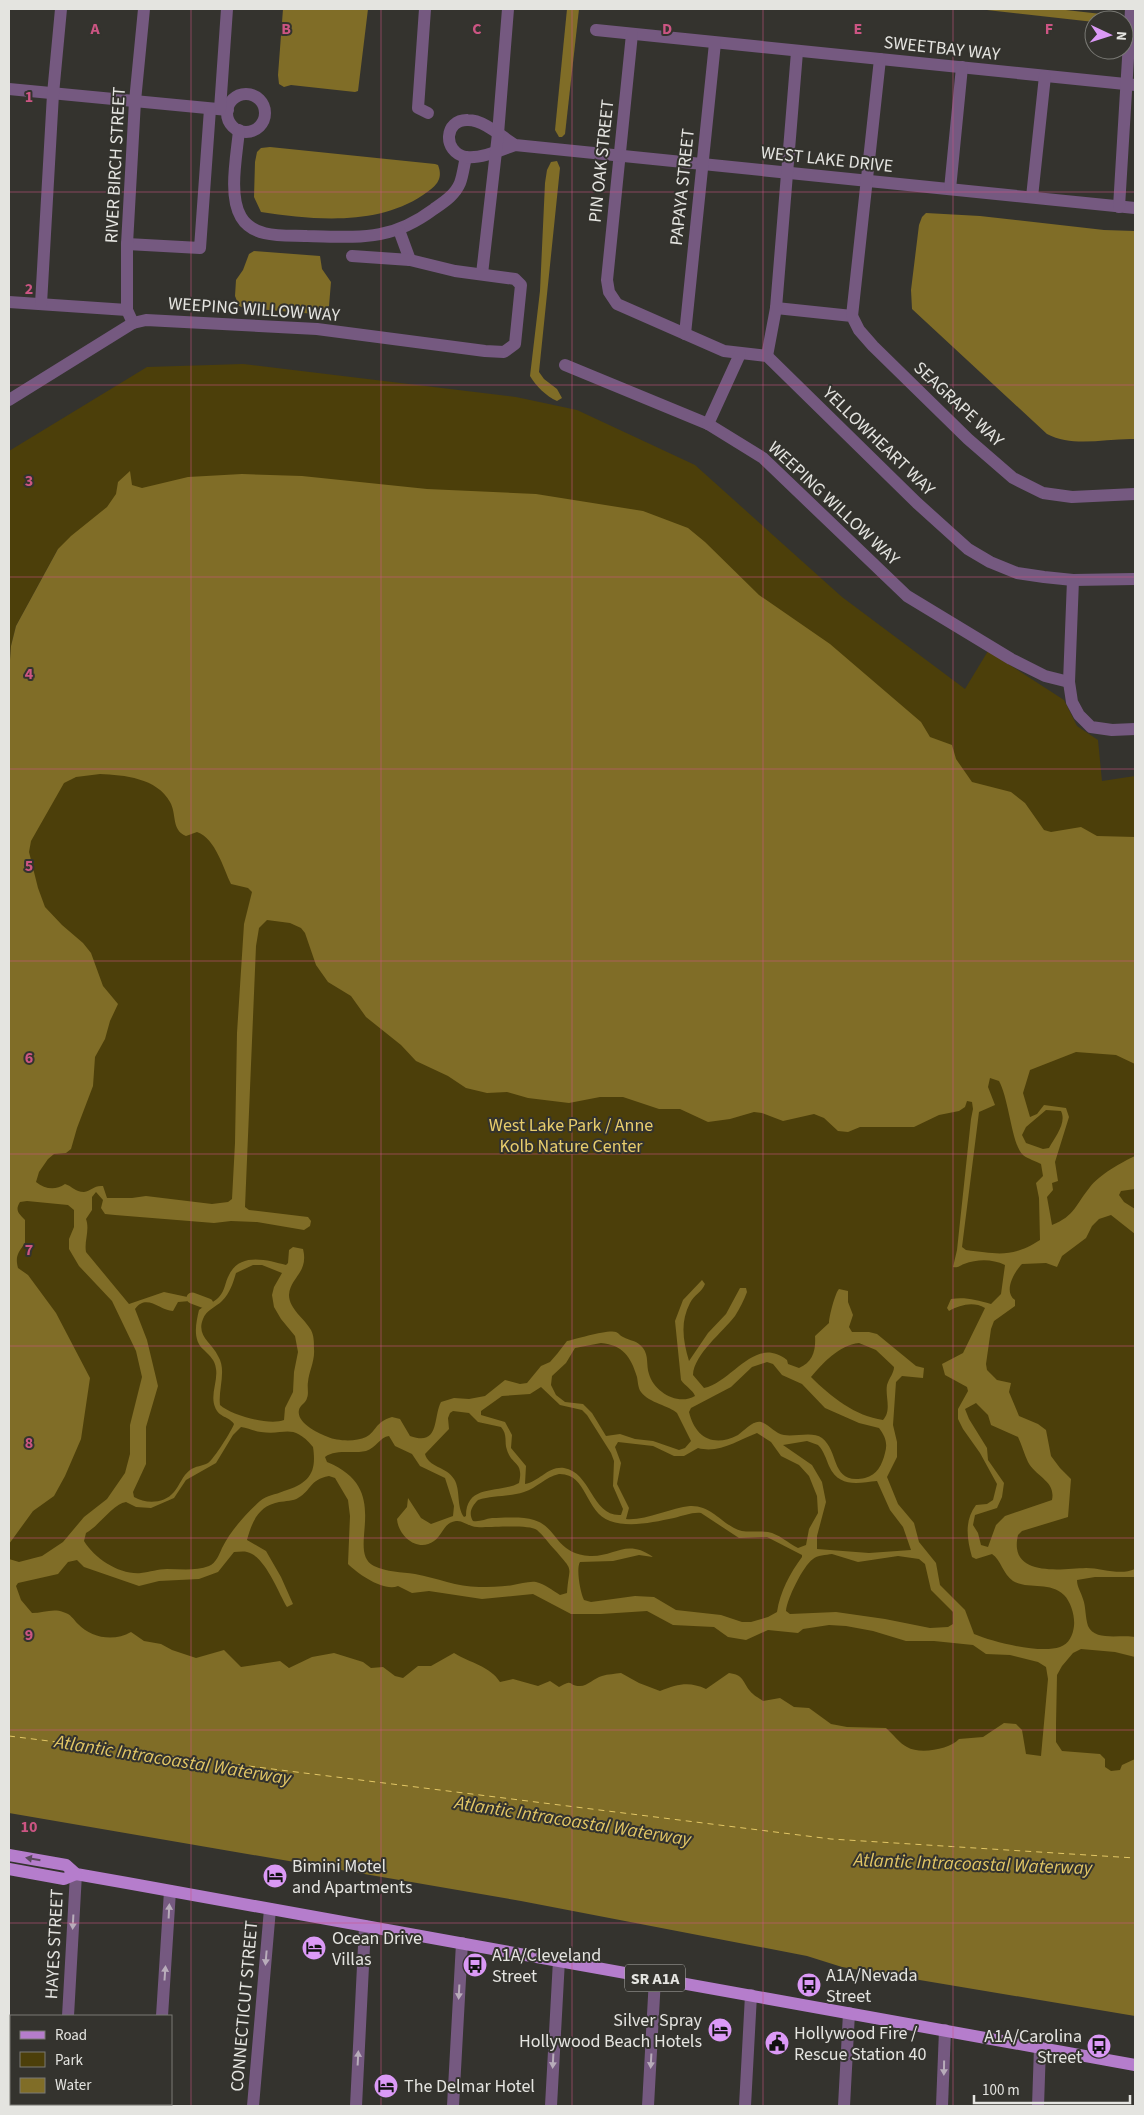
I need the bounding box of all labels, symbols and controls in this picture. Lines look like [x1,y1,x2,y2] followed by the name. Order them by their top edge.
[1084,10,1134,60] north arrow
[89,18,100,40] text: A
[281,18,291,40] text: B
[472,18,482,40] text: C
[662,18,672,40] text: D
[854,18,862,40] text: E
[1045,18,1053,40] text: F
[883,30,1002,67] street label: SWEETBAY WAY
[1111,30,1131,41] text: N
[25,86,33,108] text: 1
[99,86,132,244] street label: RIVER BIRCH STREET
[583,98,620,224] street label: PIN OAK STREET
[664,127,701,247] street label: PAPAYA STREET
[759,140,894,179] street label: WEST LAKE DRIVE
[25,278,33,300] text: 2
[167,291,341,328] street label: WEEPING WILLOW WAY
[908,356,1010,453] street label: SEAGRAPE WAY
[816,380,941,502] street label: YELLOWHEART WAY
[762,436,905,571] street label: WEEPING WILLOW WAY
[25,470,33,492] text: 3
[25,663,34,685] text: 4
[25,855,33,877] text: 5
[25,1047,33,1069] text: 6
[489,1113,653,1159] park label: West Lake Park / Anne Kolb Nature Center
[25,1239,33,1261] text: 7
[25,1432,33,1454] text: 8
[25,1624,33,1646] text: 9
[52,1728,294,1793] water label: Atlantic Intracoastal Waterway
[452,1789,694,1854] water label: Atlantic Intracoastal Waterway
[21,1816,37,1838] text: 10
[852,1847,1094,1882] water label: Atlantic Intracoastal Waterway
[292,1854,413,1900] place label: Bimini Motel and Apartments
[25,1855,41,1863] one-way arrow
[262,1863,288,1889] hotel icon: Bimini Motel and Apartments
[39,1888,70,2000] street label: HAYES STREET
[165,1903,173,1919] one-way arrow
[68,1915,76,1931] one-way arrow
[225,1919,264,2093] street label: CONNECTICUT STREET
[332,1926,422,1972] place label: Ocean Drive Villas
[301,1935,327,1961] hotel icon: Ocean Drive Villas
[492,1943,601,1989] place label: A1A/Cleveland Street
[262,1950,270,1966] one-way arrow
[462,1952,488,1978] bus stop icon: A1A/Cleveland Street
[826,1963,918,2009] place label: A1A/Nevada Street
[162,1965,170,1981] one-way arrow
[625,1965,685,1992] road number: SR A1A
[796,1972,822,1998] bus stop icon: A1A/Nevada Street
[454,1984,462,2000] one-way arrow
[519,2008,703,2054] place label: Silver Spray Hollywood Beach Hotels
[10,2015,172,2105] legend
[707,2017,733,2043] hotel icon: Silver Spray Hollywood Beach Hotels
[794,2021,926,2067] place label: Hollywood Fire / Rescue Station 40
[984,2024,1082,2070] place label: A1A/Carolina Street
[55,2025,87,2046] text: Road
[764,2030,790,2056] public building icon: Hollywood Fire / Rescue Station 40
[1086,2033,1112,2059] bus stop icon: A1A/Carolina Street
[355,2049,363,2065] one-way arrow
[55,2050,84,2071] text: Park
[646,2053,654,2069] one-way arrow
[549,2054,557,2070] one-way arrow
[940,2060,948,2076] one-way arrow
[974,2072,1130,2104] scale bar
[373,2073,399,2099] hotel icon: The Delmar Hotel
[404,2074,535,2099] place label: The Delmar Hotel
[55,2075,92,2096] text: Water
[982,2080,1020,2101] text: 100 m

